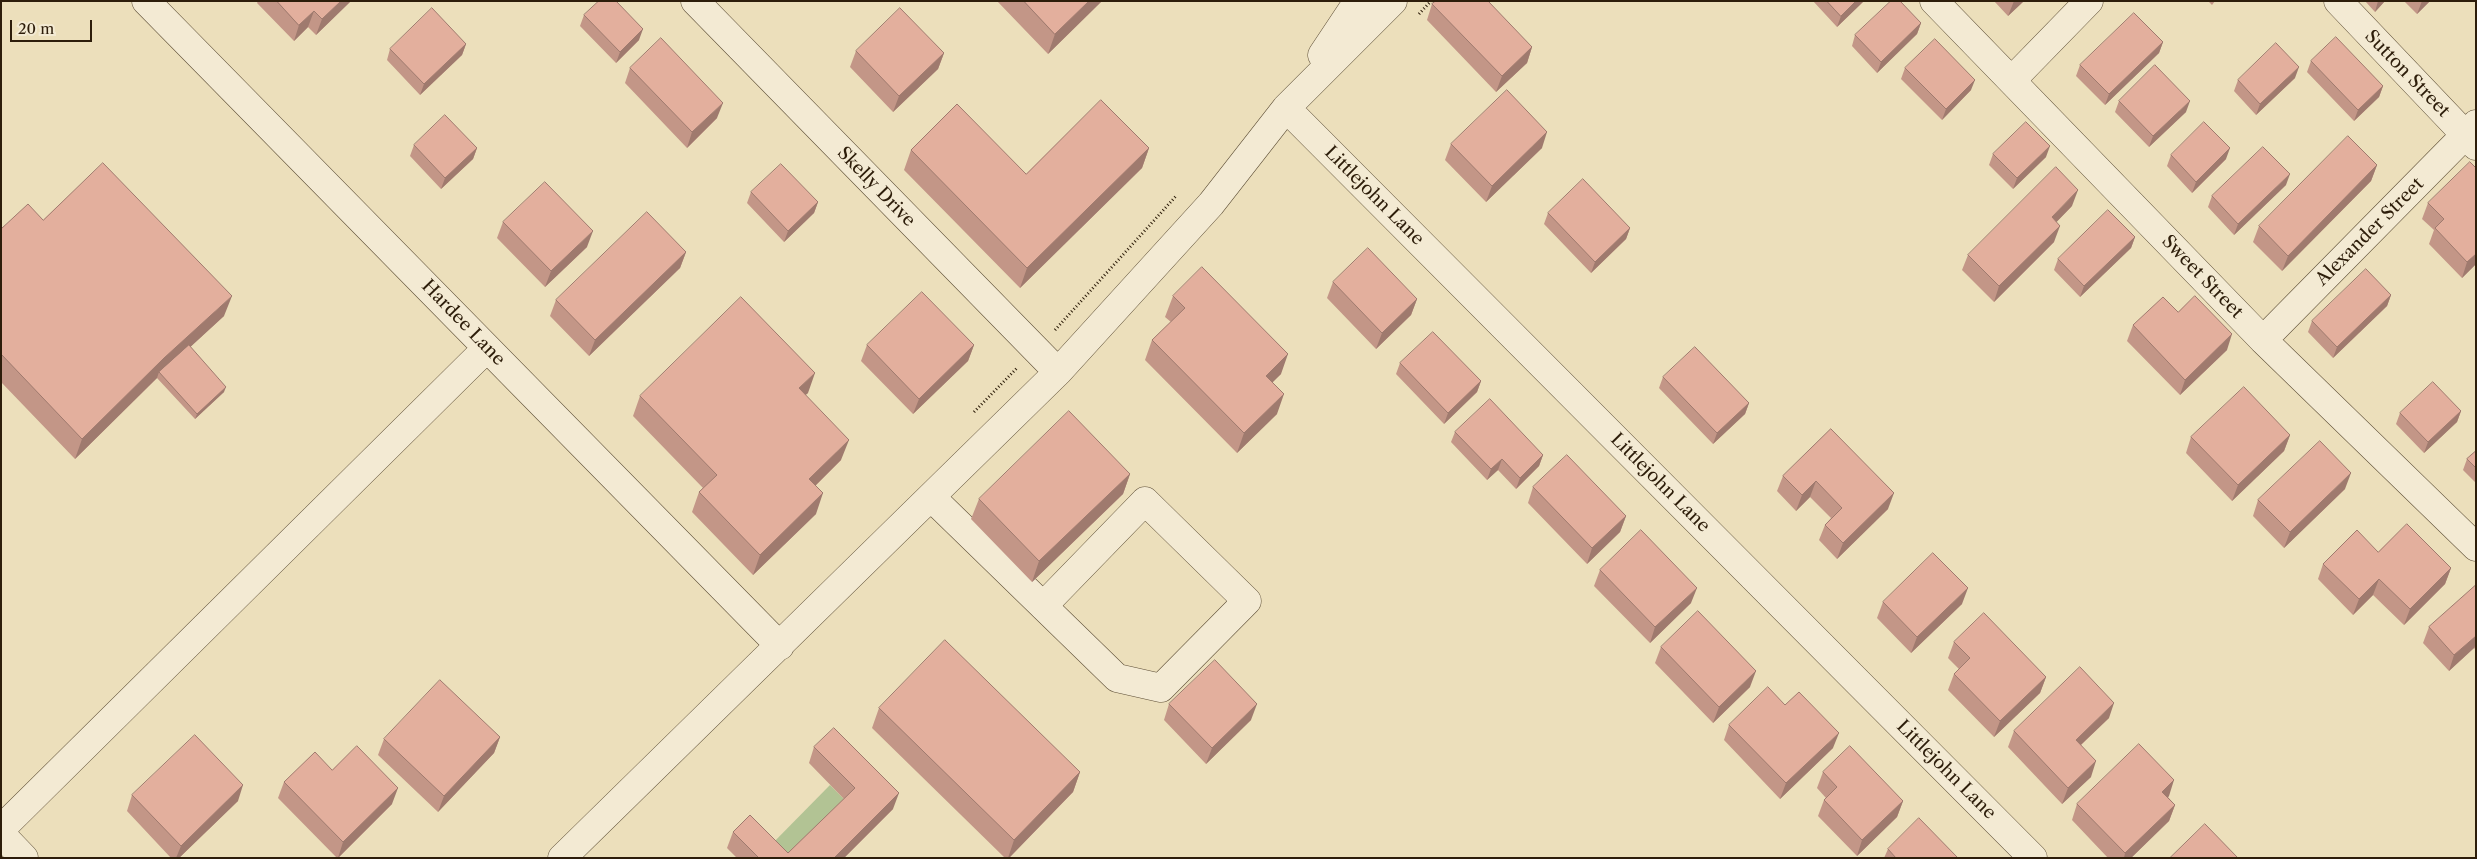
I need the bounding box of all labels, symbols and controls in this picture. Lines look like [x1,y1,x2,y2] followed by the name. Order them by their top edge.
[12,10,95,42] scale bar
[18,19,54,38] text: 20 m
[2360,26,2454,122] street label: Sutton Street
[1320,142,1428,250] street label: Littlejohn Lane
[833,143,919,231] street label: Skelly Drive
[2312,174,2428,290] street label: Alexander Street
[2157,231,2247,323] street label: Sweet Street
[417,276,509,370] street label: Hardee Lane
[1606,429,1714,537] street label: Littlejohn Lane
[1892,716,2000,824] street label: Littlejohn Lane

